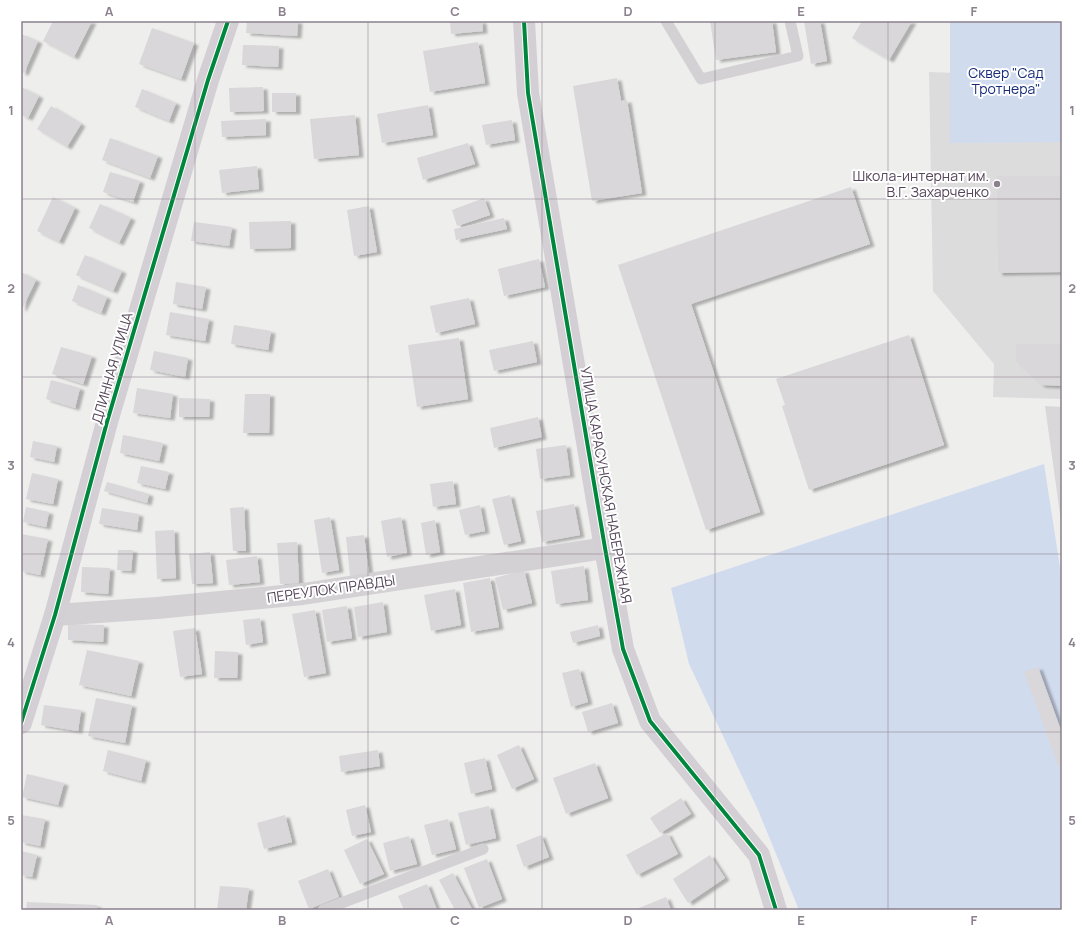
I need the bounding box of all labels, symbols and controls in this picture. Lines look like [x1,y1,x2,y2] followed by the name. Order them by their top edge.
[105,2,114,20] text: A
[278,2,286,20] text: B
[450,2,460,20] text: C
[623,2,633,20] text: D
[797,2,805,20] text: E
[971,2,978,20] text: F
[968,63,1044,98] park label: Сквер "Сад Тротнера"
[8,101,14,119] text: 1
[1069,101,1075,119] text: 1
[853,166,989,201] place label: Школа-интернат им. В.Г. Захарченко
[992,179,1002,189] marker: Школа-интернат им. В.Г. Захарченко
[7,279,15,297] text: 2
[1068,279,1076,297] text: 2
[86,310,137,426] street label: ДЛИННАЯ УЛИЦА
[576,365,637,605] street label: УЛИЦА КАРАСУНСКАЯ НАБЕРЕЖНАЯ
[7,456,15,474] text: 3
[1068,456,1076,474] text: 3
[266,570,396,607] street label: ПЕРЕУЛОК ПРАВДЫ
[7,633,15,651] text: 4
[1068,633,1076,651] text: 4
[7,811,15,829] text: 5
[1068,811,1076,829] text: 5
[105,911,114,929] text: A
[278,911,286,929] text: B
[450,911,460,929] text: C
[623,911,633,929] text: D
[797,911,805,929] text: E
[971,911,978,929] text: F

